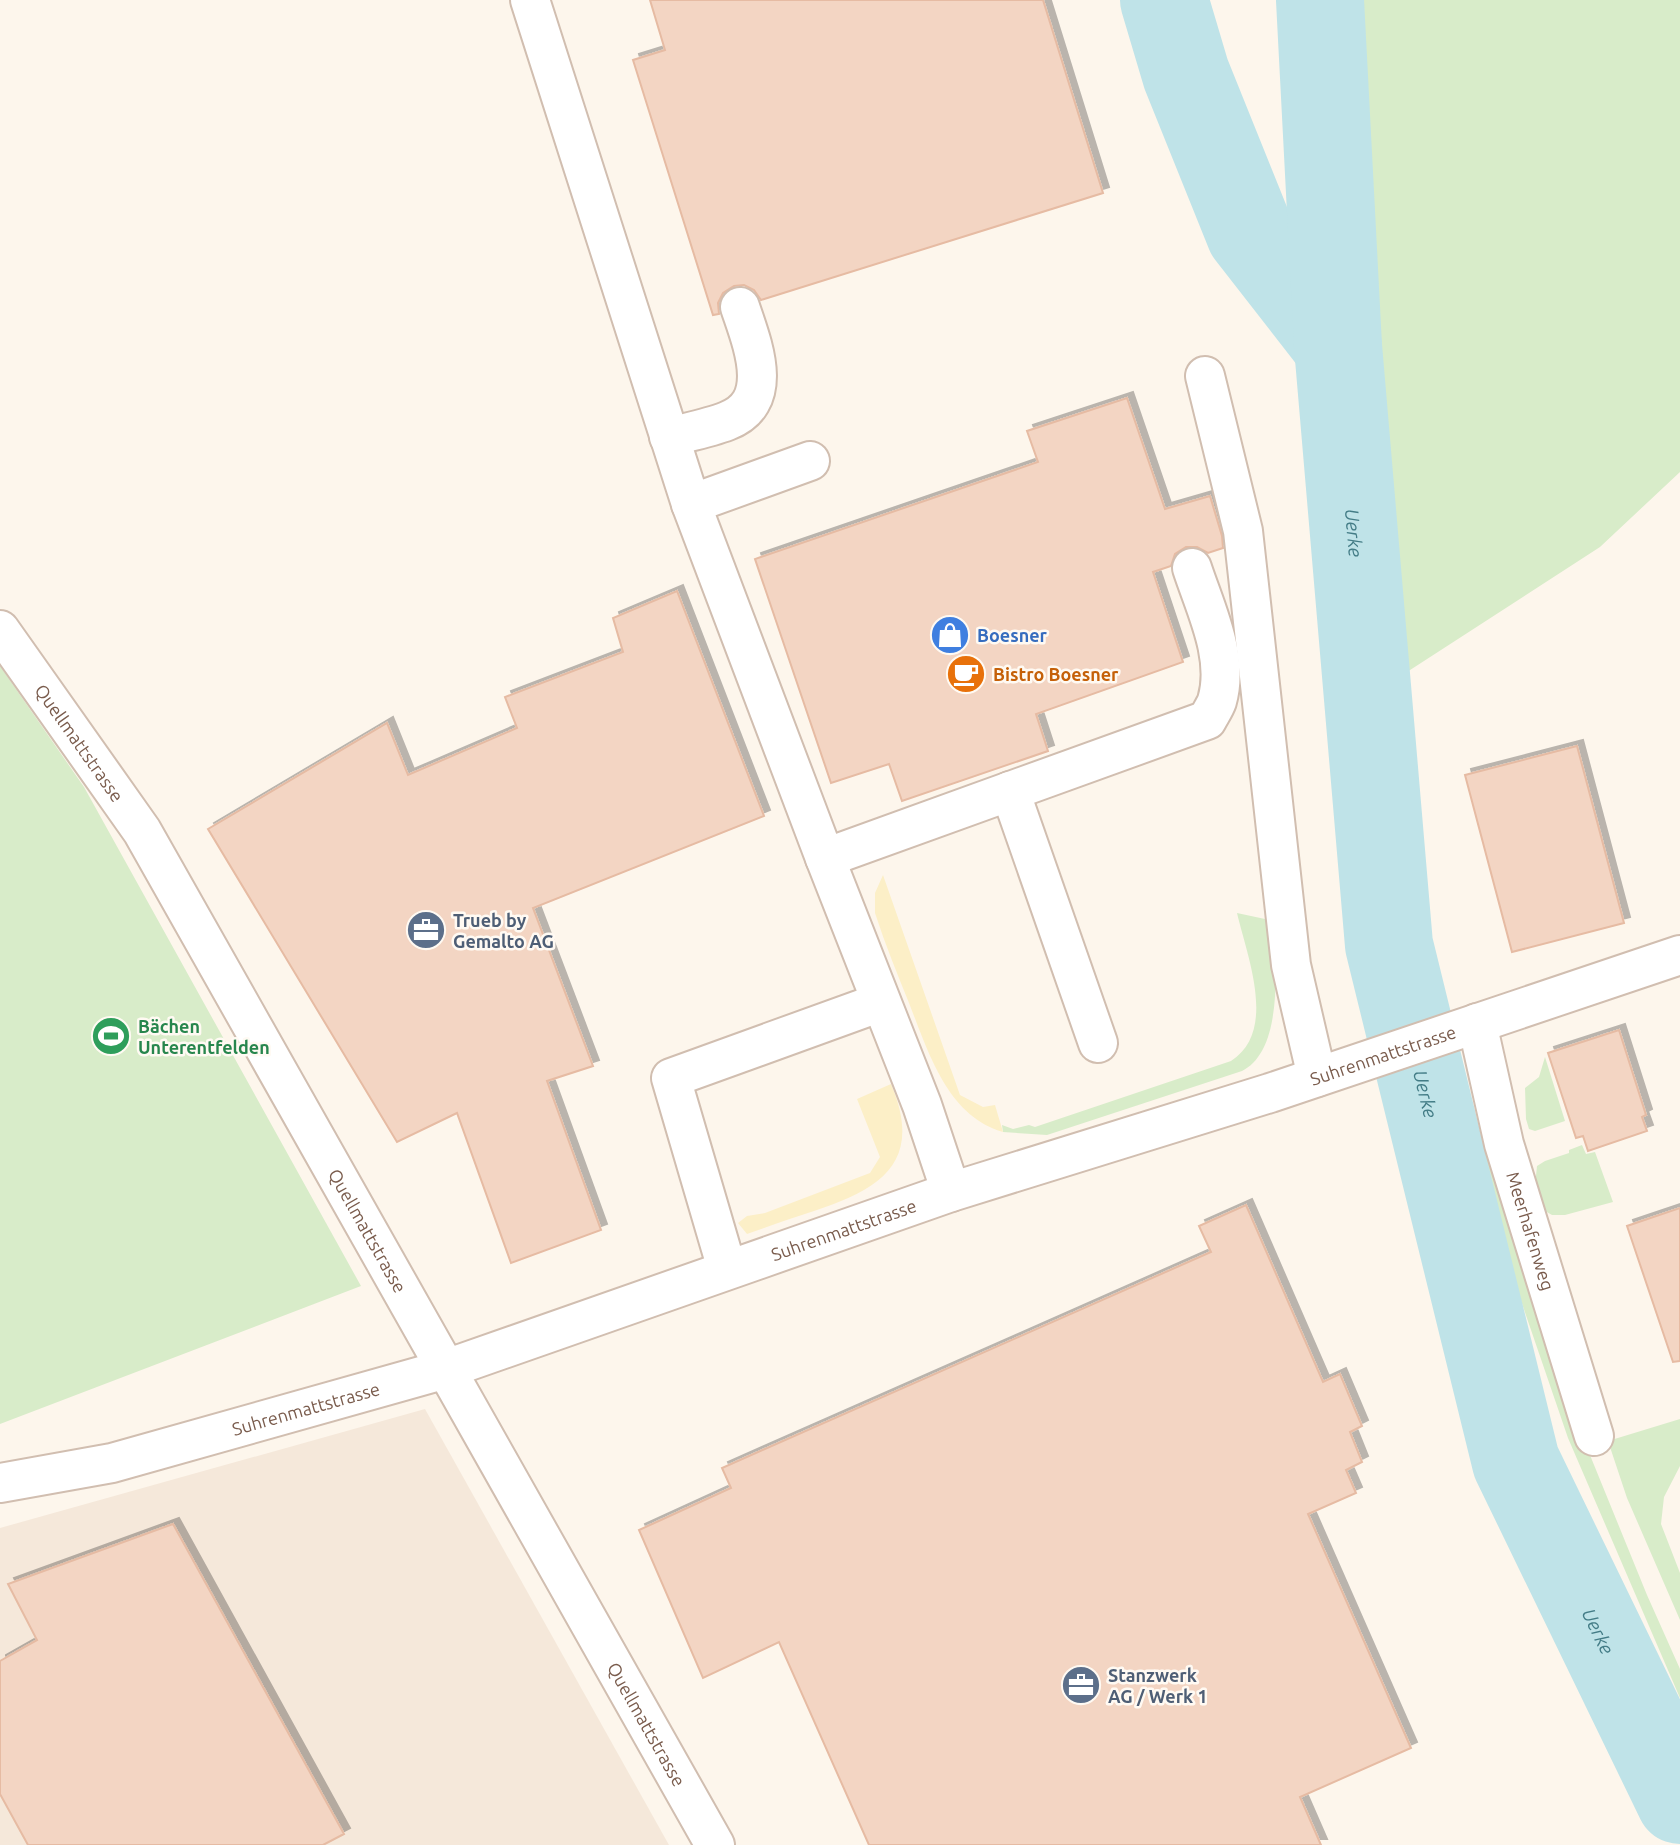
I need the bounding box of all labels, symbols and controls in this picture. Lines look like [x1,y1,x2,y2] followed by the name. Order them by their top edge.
[1341,508,1367,558] water label: Uerke
[929,614,971,656] shop icon: Boesner
[977,625,1048,645] place label: Boesner
[945,653,987,695] cafe icon: Bistro Boesner
[993,664,1119,684] place label: Bistro Boesner
[31,680,128,805] street label: Quellmattstrasse
[405,909,447,951] office icon: Trueb by Gemalto AG
[453,910,554,951] place label: Trueb by Gemalto AG
[90,1015,132,1057] sports icon: Bächen Unterentfelden
[138,1016,270,1057] place label: Bächen Unterentfelden
[1307,1021,1458,1089] street label: Suhrenmattstrasse
[1409,1068,1442,1120] water label: Uerke
[324,1165,411,1296] street label: Quellmattstrasse
[1503,1169,1559,1293] street label: Meerhafenweg
[768,1195,919,1264] street label: Suhrenmattstrasse
[230,1378,382,1439] street label: Suhrenmattstrasse
[1578,1605,1619,1658] water label: Uerke
[603,1659,690,1790] street label: Quellmattstrasse
[1060,1664,1102,1706] office icon: Stanzwerk AG / Werk 1
[1108,1665,1208,1706] place label: Stanzwerk AG / Werk 1

